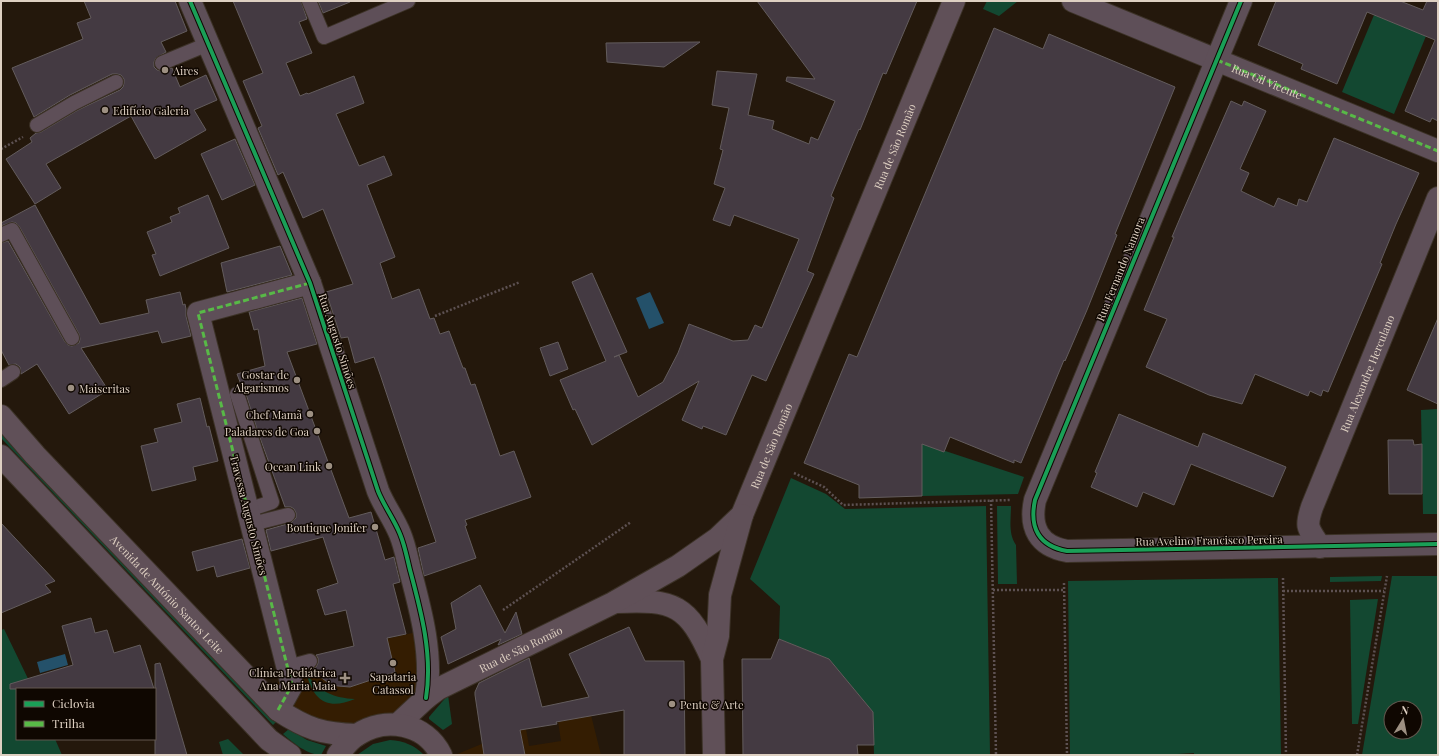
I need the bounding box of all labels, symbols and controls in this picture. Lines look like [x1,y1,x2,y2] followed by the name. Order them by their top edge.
[1230,60,1305,102] street label: Rua Gil Vicente
[172,63,198,78] place label: Aires
[160,65,170,75] marker: Aires
[870,101,918,191] street label: Rua de São Romão
[113,103,189,118] place label: Edifício Galeria
[100,105,110,115] marker: Edifício Galeria
[1092,214,1148,323] street label: Rua Fernando Namora
[316,291,361,391] street label: Rua Augusto Simões
[1336,312,1397,434] street label: Rua Alexandre Herculano
[233,367,289,395] place label: Gostar de Algarismos
[292,375,302,385] marker: Gostar de Algarismos
[79,381,130,396] place label: Maiscritas
[66,383,76,393] marker: Maiscritas
[746,401,795,491] street label: Rua de São Romão
[246,407,303,422] place label: Chef Mamã
[305,409,315,419] marker: Chef Mamã
[225,424,310,439] place label: Paladares de Goa
[312,426,322,436] marker: Paladares de Goa
[227,453,271,577] street label: Travessa Augusto Simões
[265,459,321,474] place label: Ocean Link
[324,461,334,471] marker: Ocean Link
[287,520,367,535] place label: Boutique Jonifer
[370,522,380,532] marker: Boutique Jonifer
[107,531,228,657] street label: Avenida de António Santos Leite
[1135,531,1283,549] street label: Rua Avelino Francisco Pereira
[476,622,565,675] street label: Rua de São Romão
[388,658,398,668] marker: Sapataria Catassol
[249,665,337,693] place label: Clínica Pediátrica Ana Maria Maia
[370,669,417,697] place label: Sapataria Catassol
[339,672,351,684] marker: Clínica Pediátrica Ana Maria Maia
[16,688,156,740] legend
[52,695,95,711] text: Ciclovia
[680,697,744,712] place label: Pente & Arte
[667,699,677,709] marker: Pente & Arte
[1383,700,1423,740] north arrow
[1400,702,1410,718] text: N
[52,715,85,731] text: Trilha

